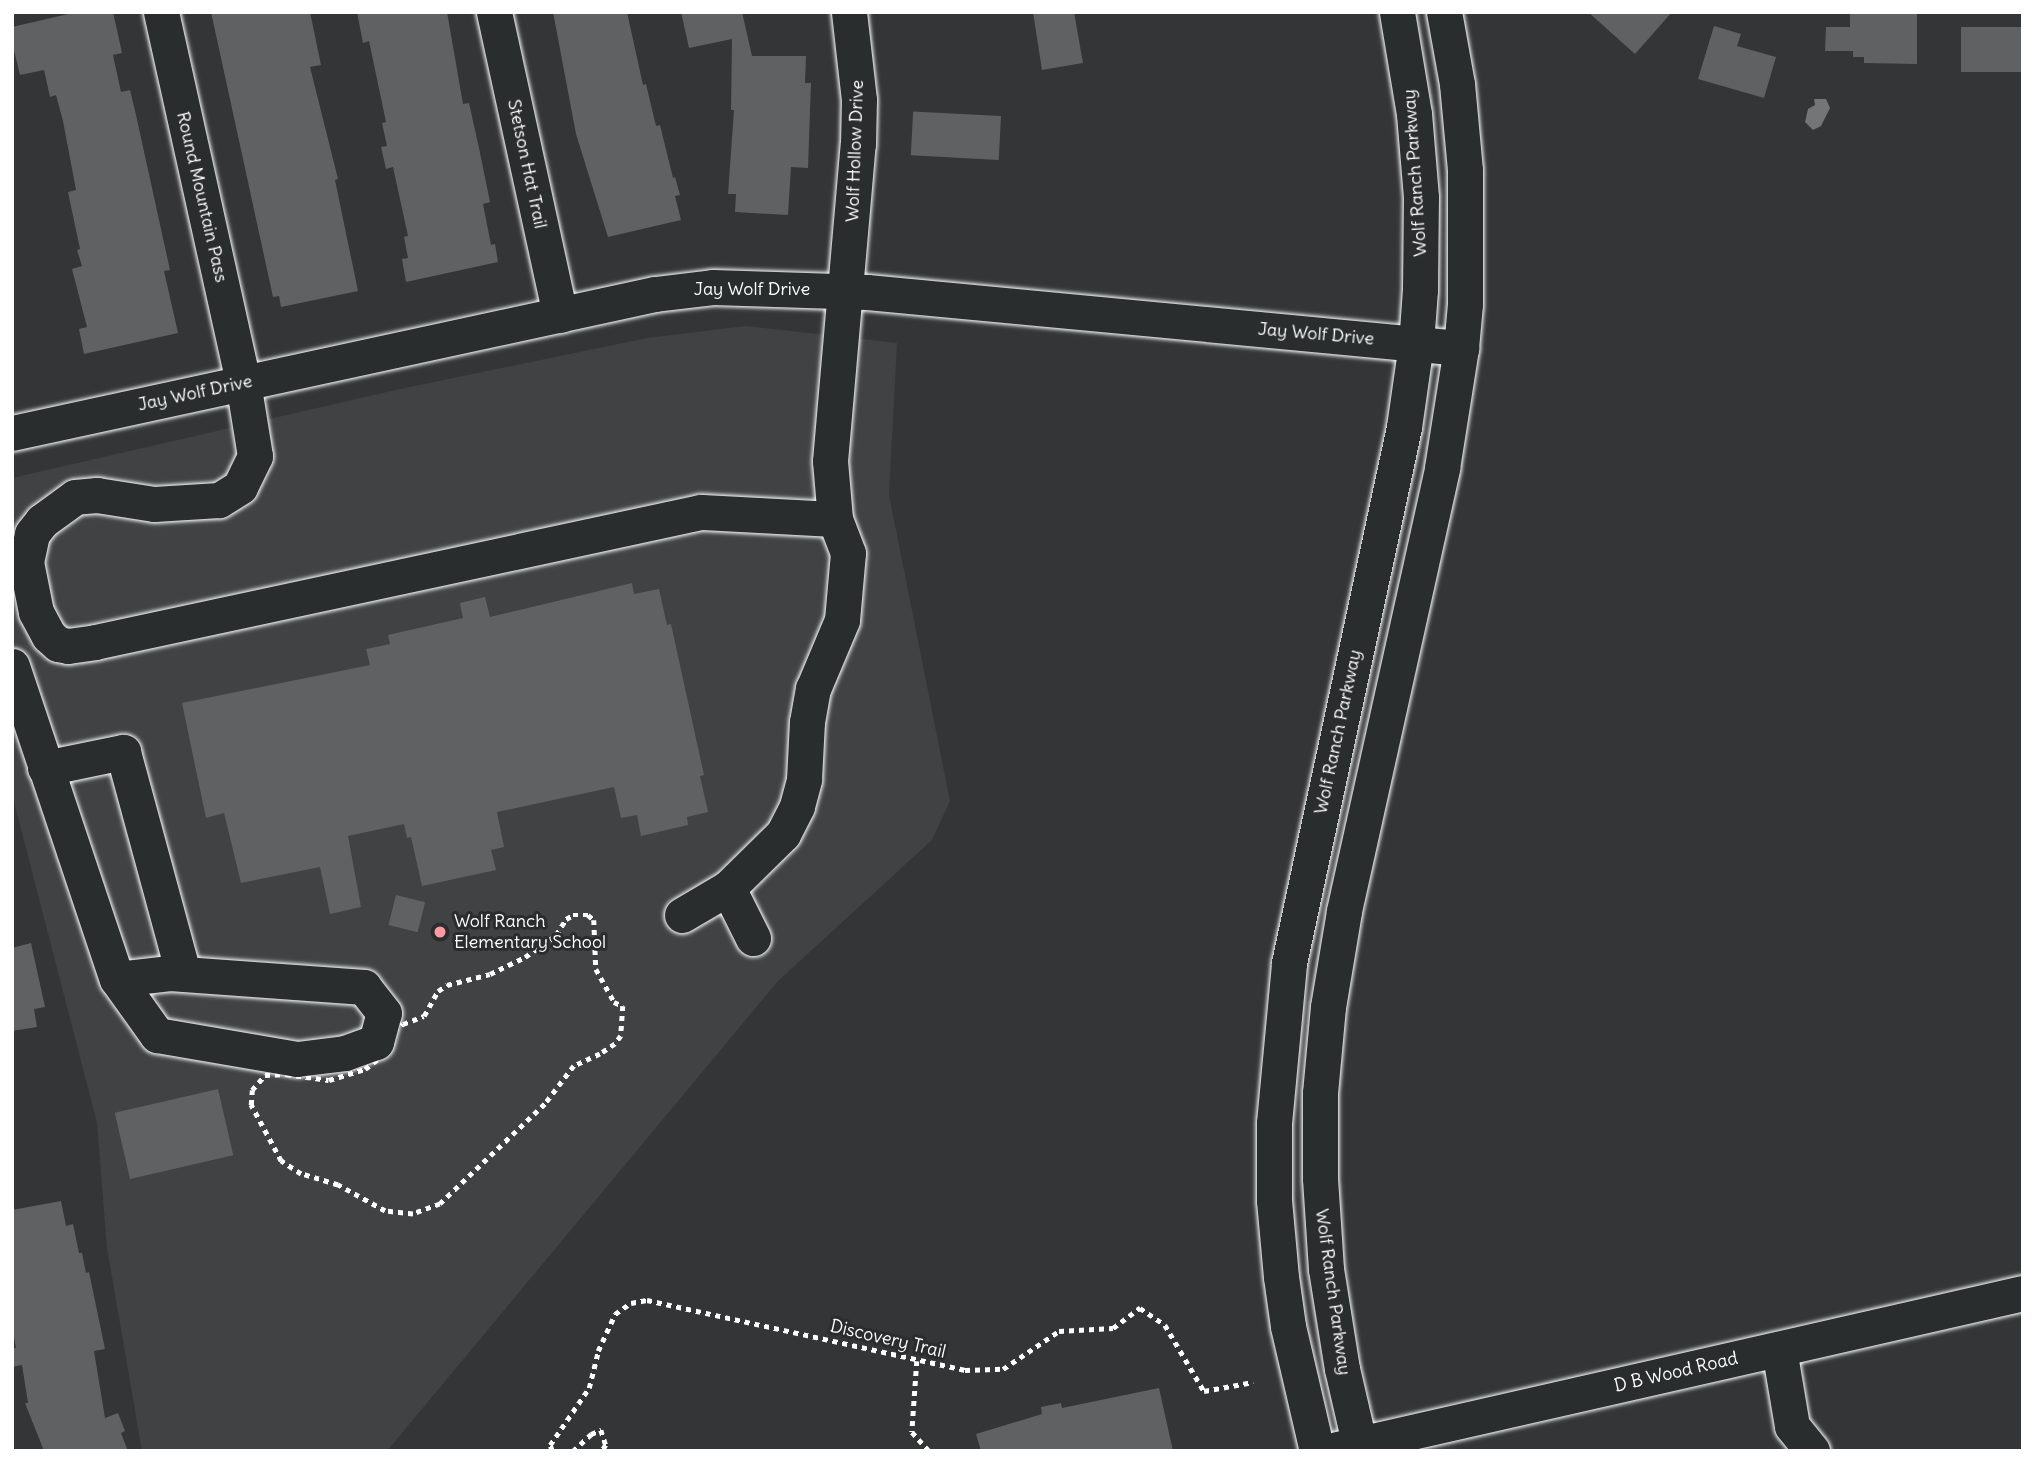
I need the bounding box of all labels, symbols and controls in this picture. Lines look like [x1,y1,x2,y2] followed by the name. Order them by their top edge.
[842,80,868,222] street label: Wolf Hollow Drive
[1398,89,1432,257] street label: Wolf Ranch Parkway
[503,97,551,231] street label: Stetson Hat Trail
[172,109,232,285] street label: Round Mountain Pass
[694,278,810,300] street label: Jay Wolf Drive
[1257,318,1375,350] street label: Jay Wolf Drive
[136,370,254,416] street label: Jay Wolf Drive
[1310,648,1366,816] street label: Wolf Ranch Parkway
[454,911,606,954] place label: Wolf Ranch Elementary School
[432,924,448,940] marker: Wolf Ranch Elementary School
[1311,1207,1355,1377] street label: Wolf Ranch Parkway
[828,1315,948,1363] street label: Discovery Trail
[1612,1347,1740,1397] street label: D B Wood Road

